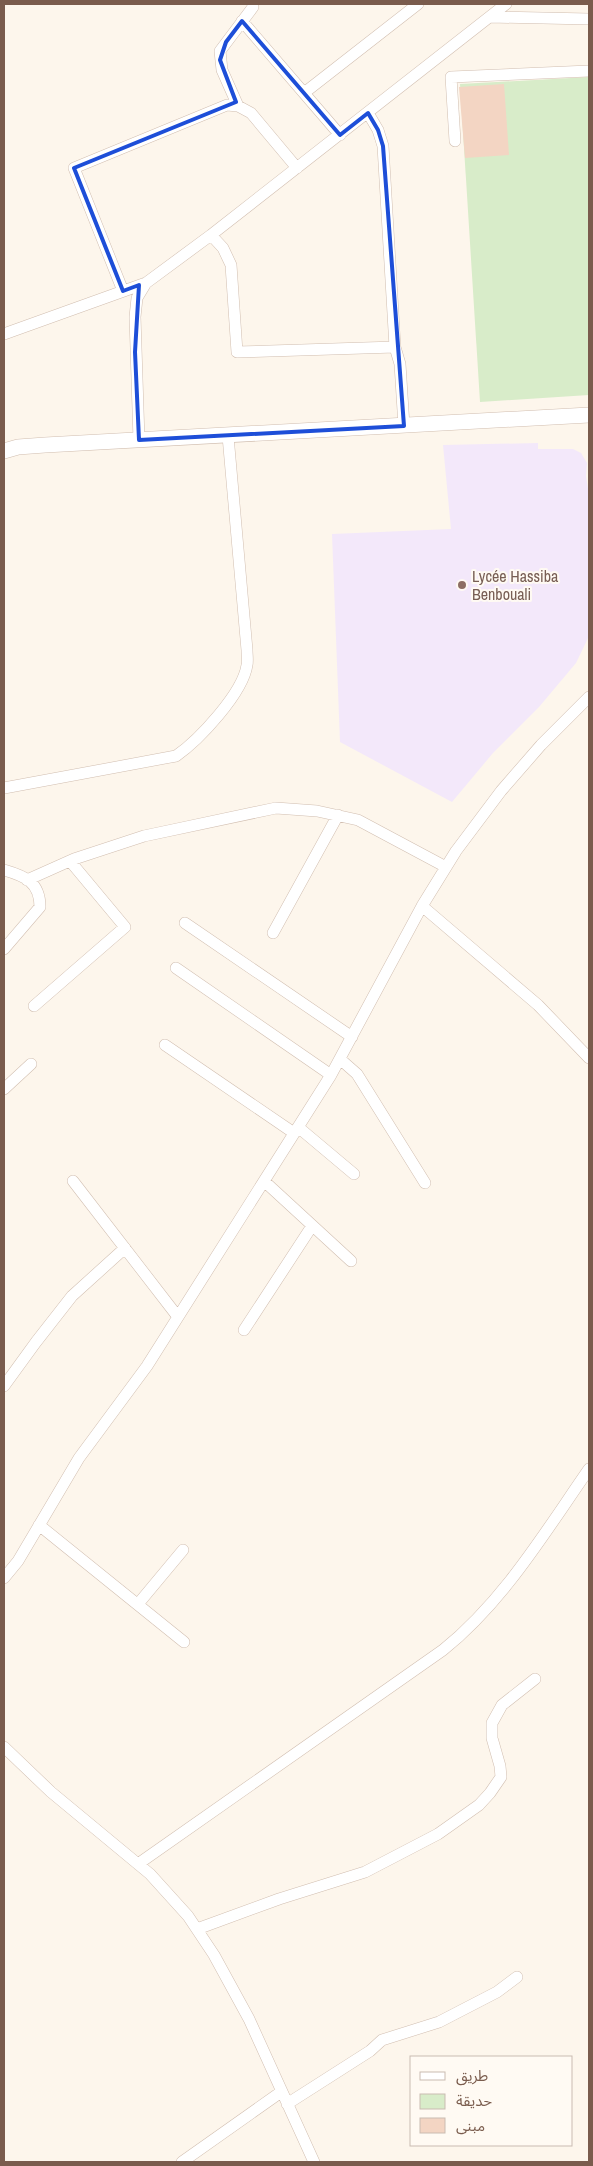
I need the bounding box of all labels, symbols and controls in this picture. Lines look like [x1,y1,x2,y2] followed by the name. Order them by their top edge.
[472,565,559,605] place label: Lycée Hassiba Benbouali
[456,579,468,591] marker: Lycée Hassiba Benbouali
[410,2056,573,2146] legend
[456,2065,488,2086] text: طريق
[456,2090,492,2111] text: حديقة
[456,2115,485,2136] text: مبنى

